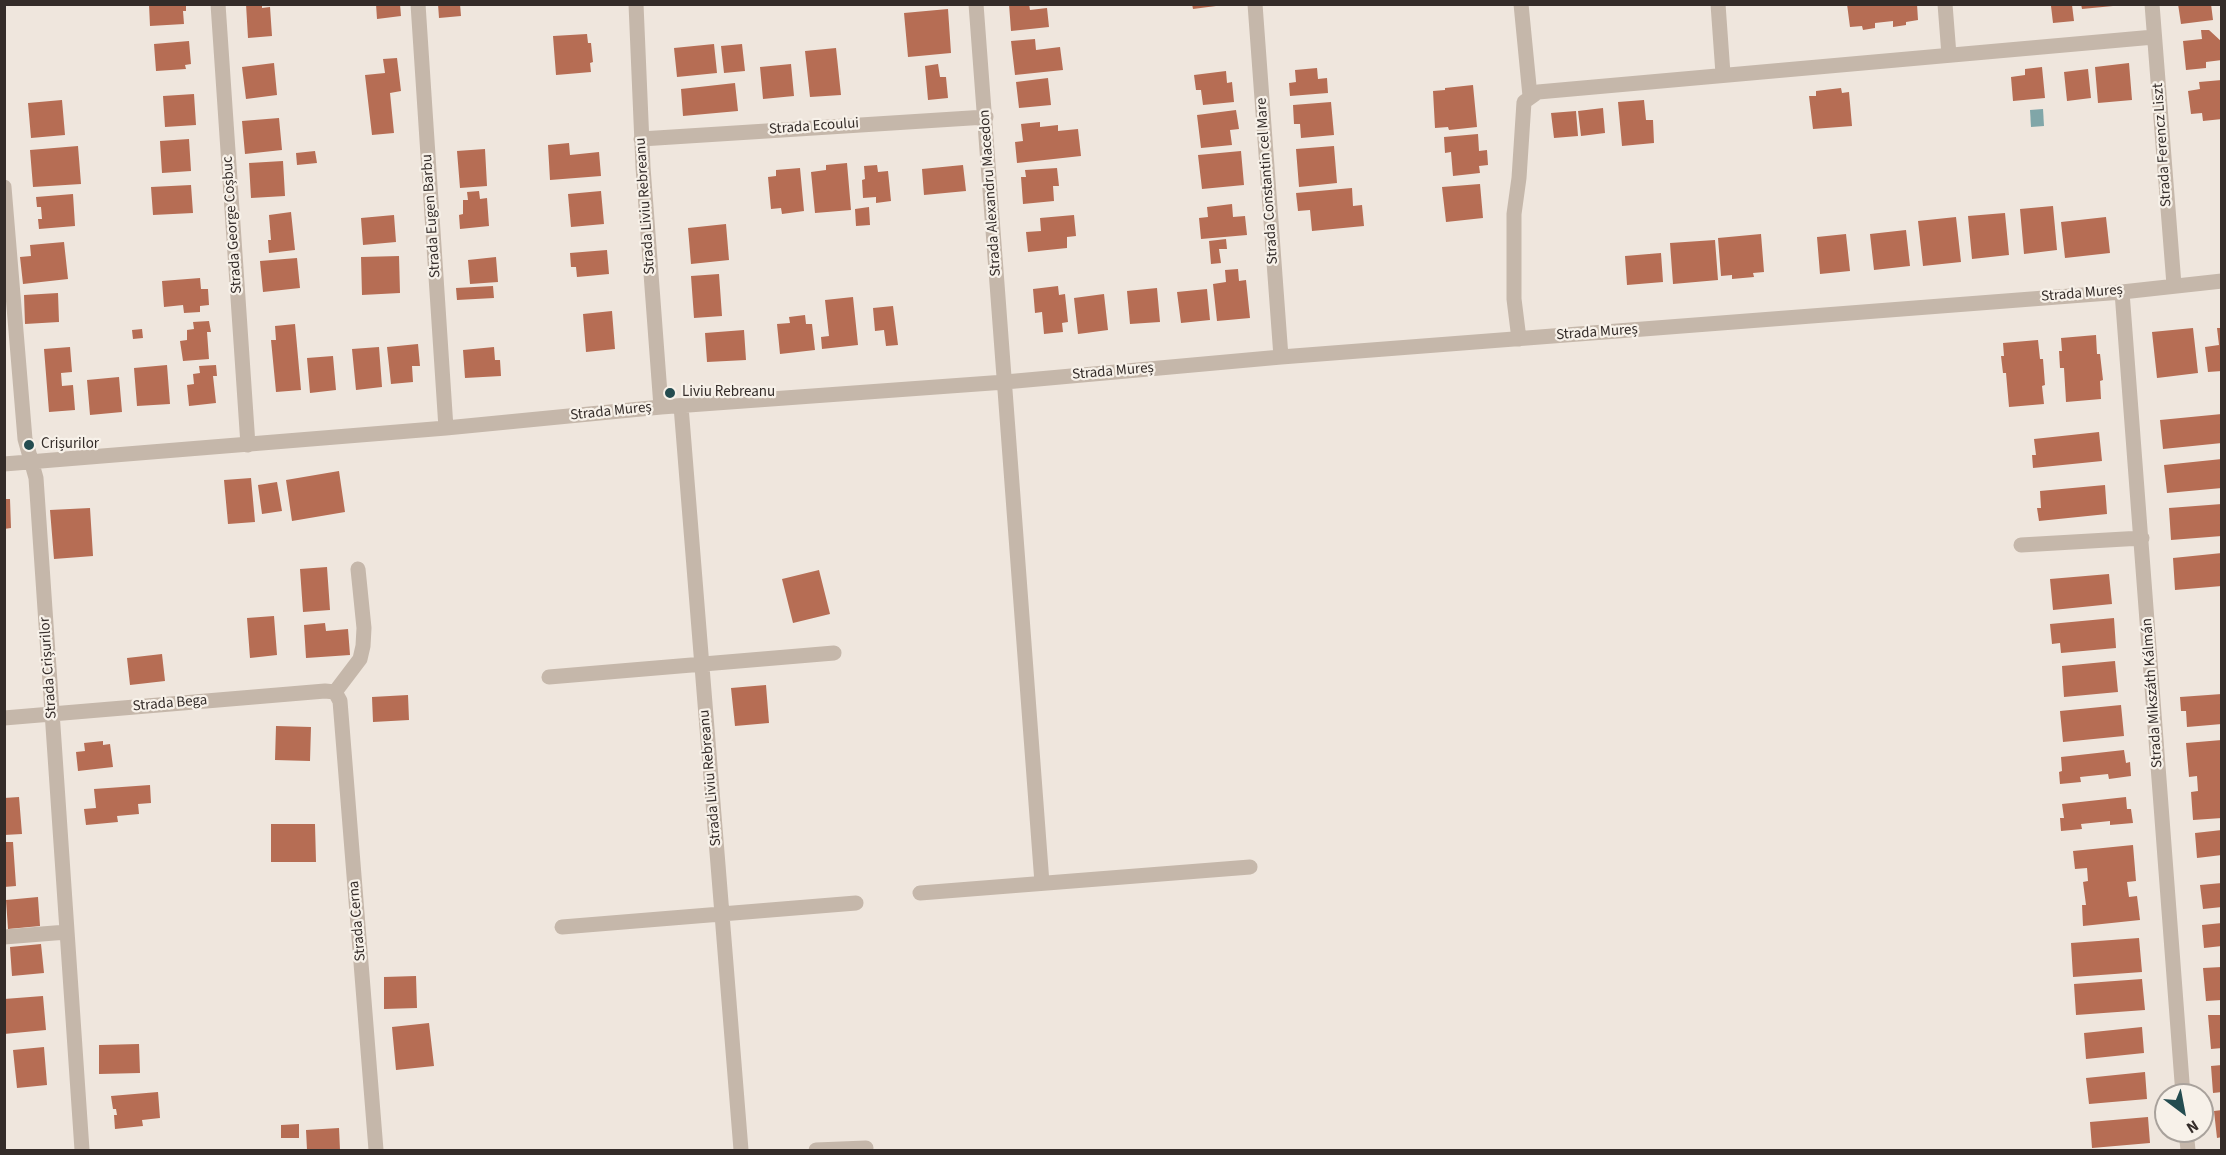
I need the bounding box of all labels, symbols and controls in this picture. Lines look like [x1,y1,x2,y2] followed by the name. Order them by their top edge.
[2150,82,2176,208] street label: Strada Ferencz Liszt
[1253,97,1283,265] street label: Strada Constantin cel Mare
[976,109,1006,277] street label: Strada Alexandru Macedon
[768,115,860,139] street label: Strada Ecoului
[632,137,660,275] street label: Strada Liviu Rebreanu
[419,153,445,279] street label: Strada Eugen Barbu
[219,156,247,294] street label: Strada George Coșbuc
[2040,281,2124,307] street label: Strada Mureș
[1556,321,1638,345] street label: Strada Mureș
[1071,359,1155,385] street label: Strada Mureș
[682,384,775,402] place label: Liviu Rebreanu
[663,386,677,400] marker: Liviu Rebreanu
[569,399,653,425] street label: Strada Mureș
[41,436,99,454] place label: Crișurilor
[22,438,36,452] marker: Crișurilor
[36,617,62,719] street label: Strada Crișurilor
[2139,617,2167,769] street label: Strada Mikszáth Kálmán
[132,692,208,716] street label: Strada Bega
[696,709,726,847] street label: Strada Liviu Rebreanu
[346,880,370,962] street label: Strada Cerna
[2154,1083,2214,1143] north arrow
[2182,1114,2203,1139] text: N

